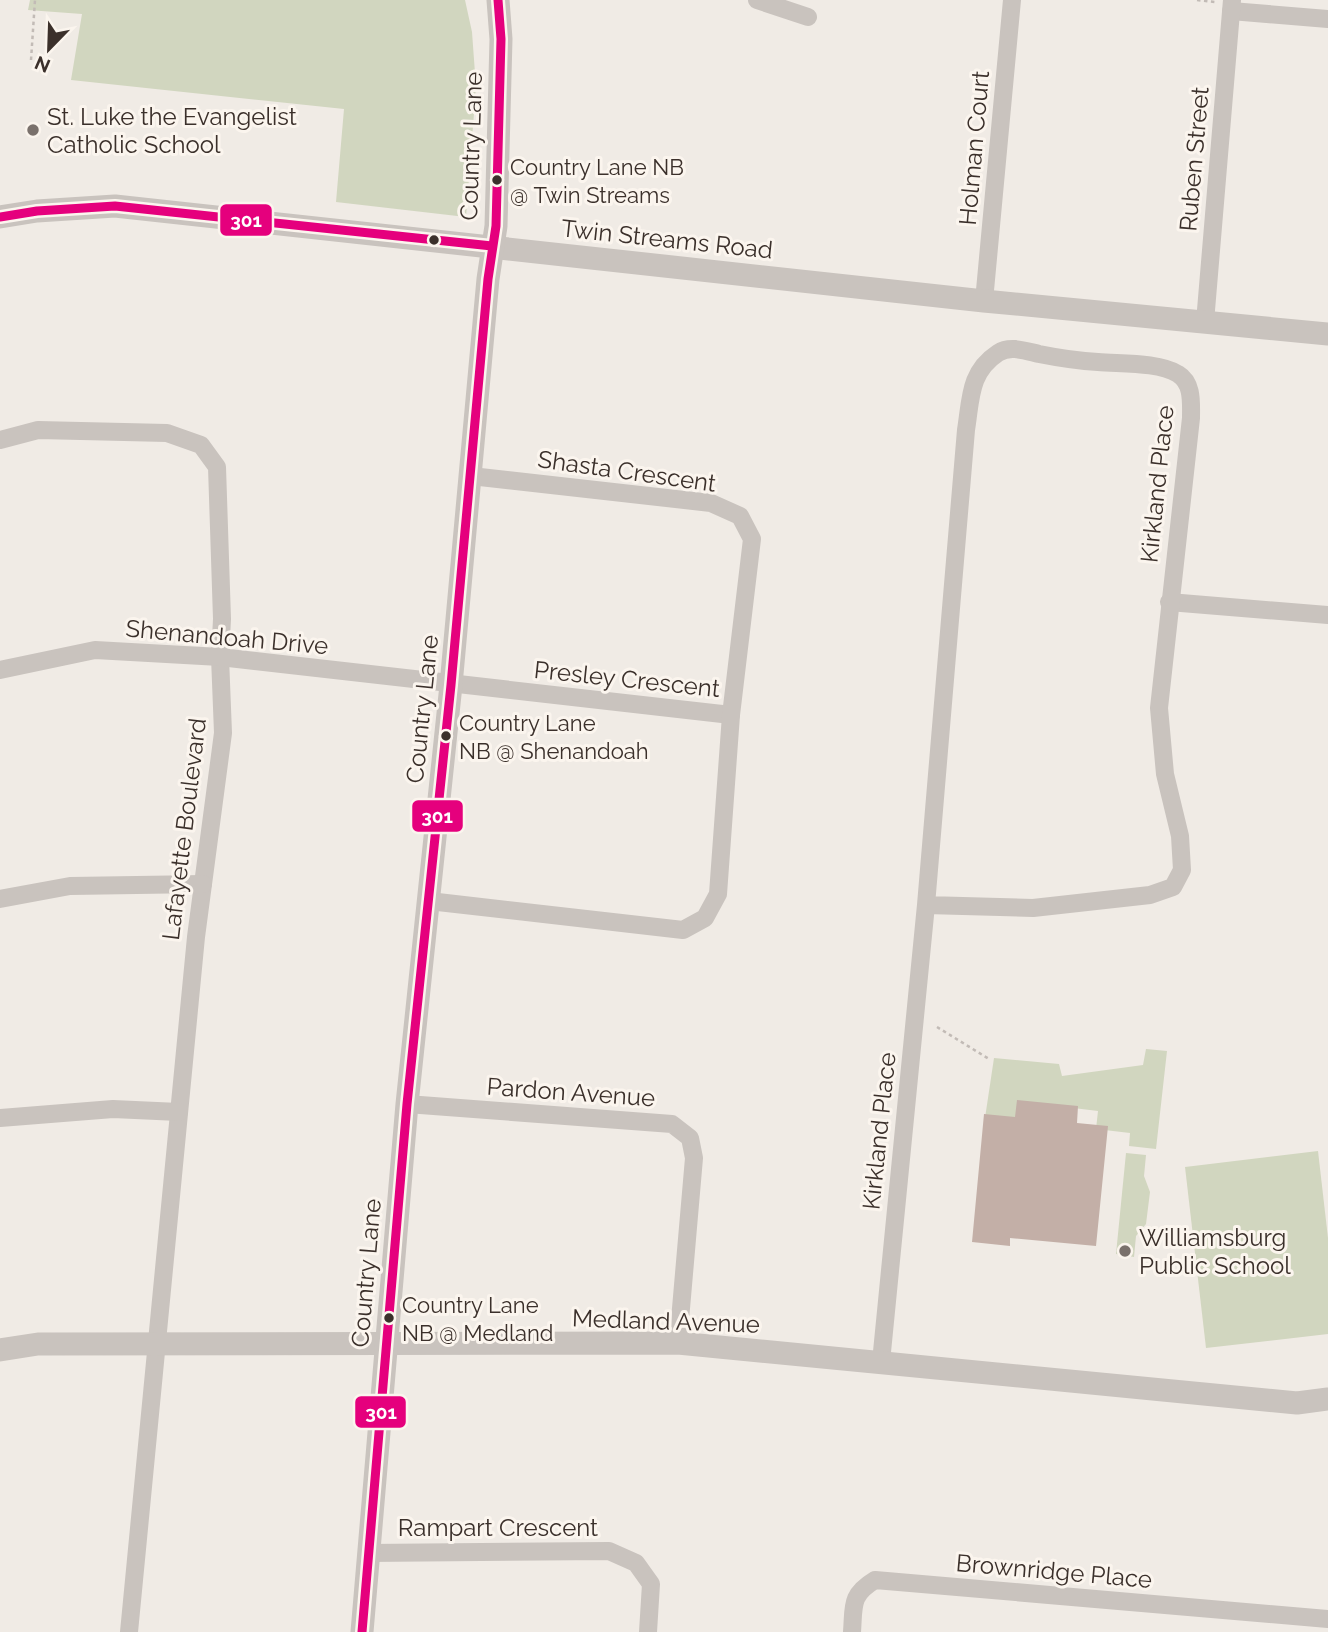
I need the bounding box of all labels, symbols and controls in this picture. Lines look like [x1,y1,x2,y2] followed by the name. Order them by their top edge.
[14,14,84,84] north arrow
[31,52,53,78] text: N
[953,70,995,226] street label: Holman Court
[454,71,488,221] street label: Country Lane
[1173,85,1215,233] street label: Ruben Street
[47,102,297,159] place label: St. Luke the Evangelist Catholic School
[25,122,41,138] marker: St. Luke the Evangelist Catholic School
[510,154,684,208] place label: Country Lane NB @ Twin Streams
[490,173,504,187] marker: Country Lane NB @ Twin Streams
[219,203,273,237] line badge: 301
[230,209,262,231] text: 301
[560,213,774,265] street label: Twin Streams Road
[427,233,441,247] unlabelled marker
[1134,404,1180,564] street label: Kirkland Place
[536,444,718,498] street label: Shasta Crescent
[124,614,330,660] street label: Shenandoah Drive
[400,633,444,785] street label: Country Lane
[533,655,721,703] street label: Presley Crescent
[459,710,649,764] place label: Country Lane NB @ Shenandoah
[156,716,212,942] street label: Lafayette Boulevard
[439,729,453,743] marker: Country Lane NB @ Shenandoah
[411,799,464,833] line badge: 301
[421,805,453,827] text: 301
[856,1051,902,1211] street label: Kirkland Place
[486,1072,656,1112] street label: Pardon Avenue
[345,1198,387,1348] street label: Country Lane
[1139,1223,1291,1280] place label: Williamsburg Public School
[1117,1243,1133,1259] marker: Williamsburg Public School
[402,1292,553,1346] place label: Country Lane NB @ Medland
[572,1303,760,1339] street label: Medland Avenue
[382,1311,396,1325] marker: Country Lane NB @ Medland
[354,1395,407,1429] line badge: 301
[365,1401,397,1423] text: 301
[398,1513,598,1542] street label: Rampart Crescent
[955,1548,1153,1594] street label: Brownridge Place

